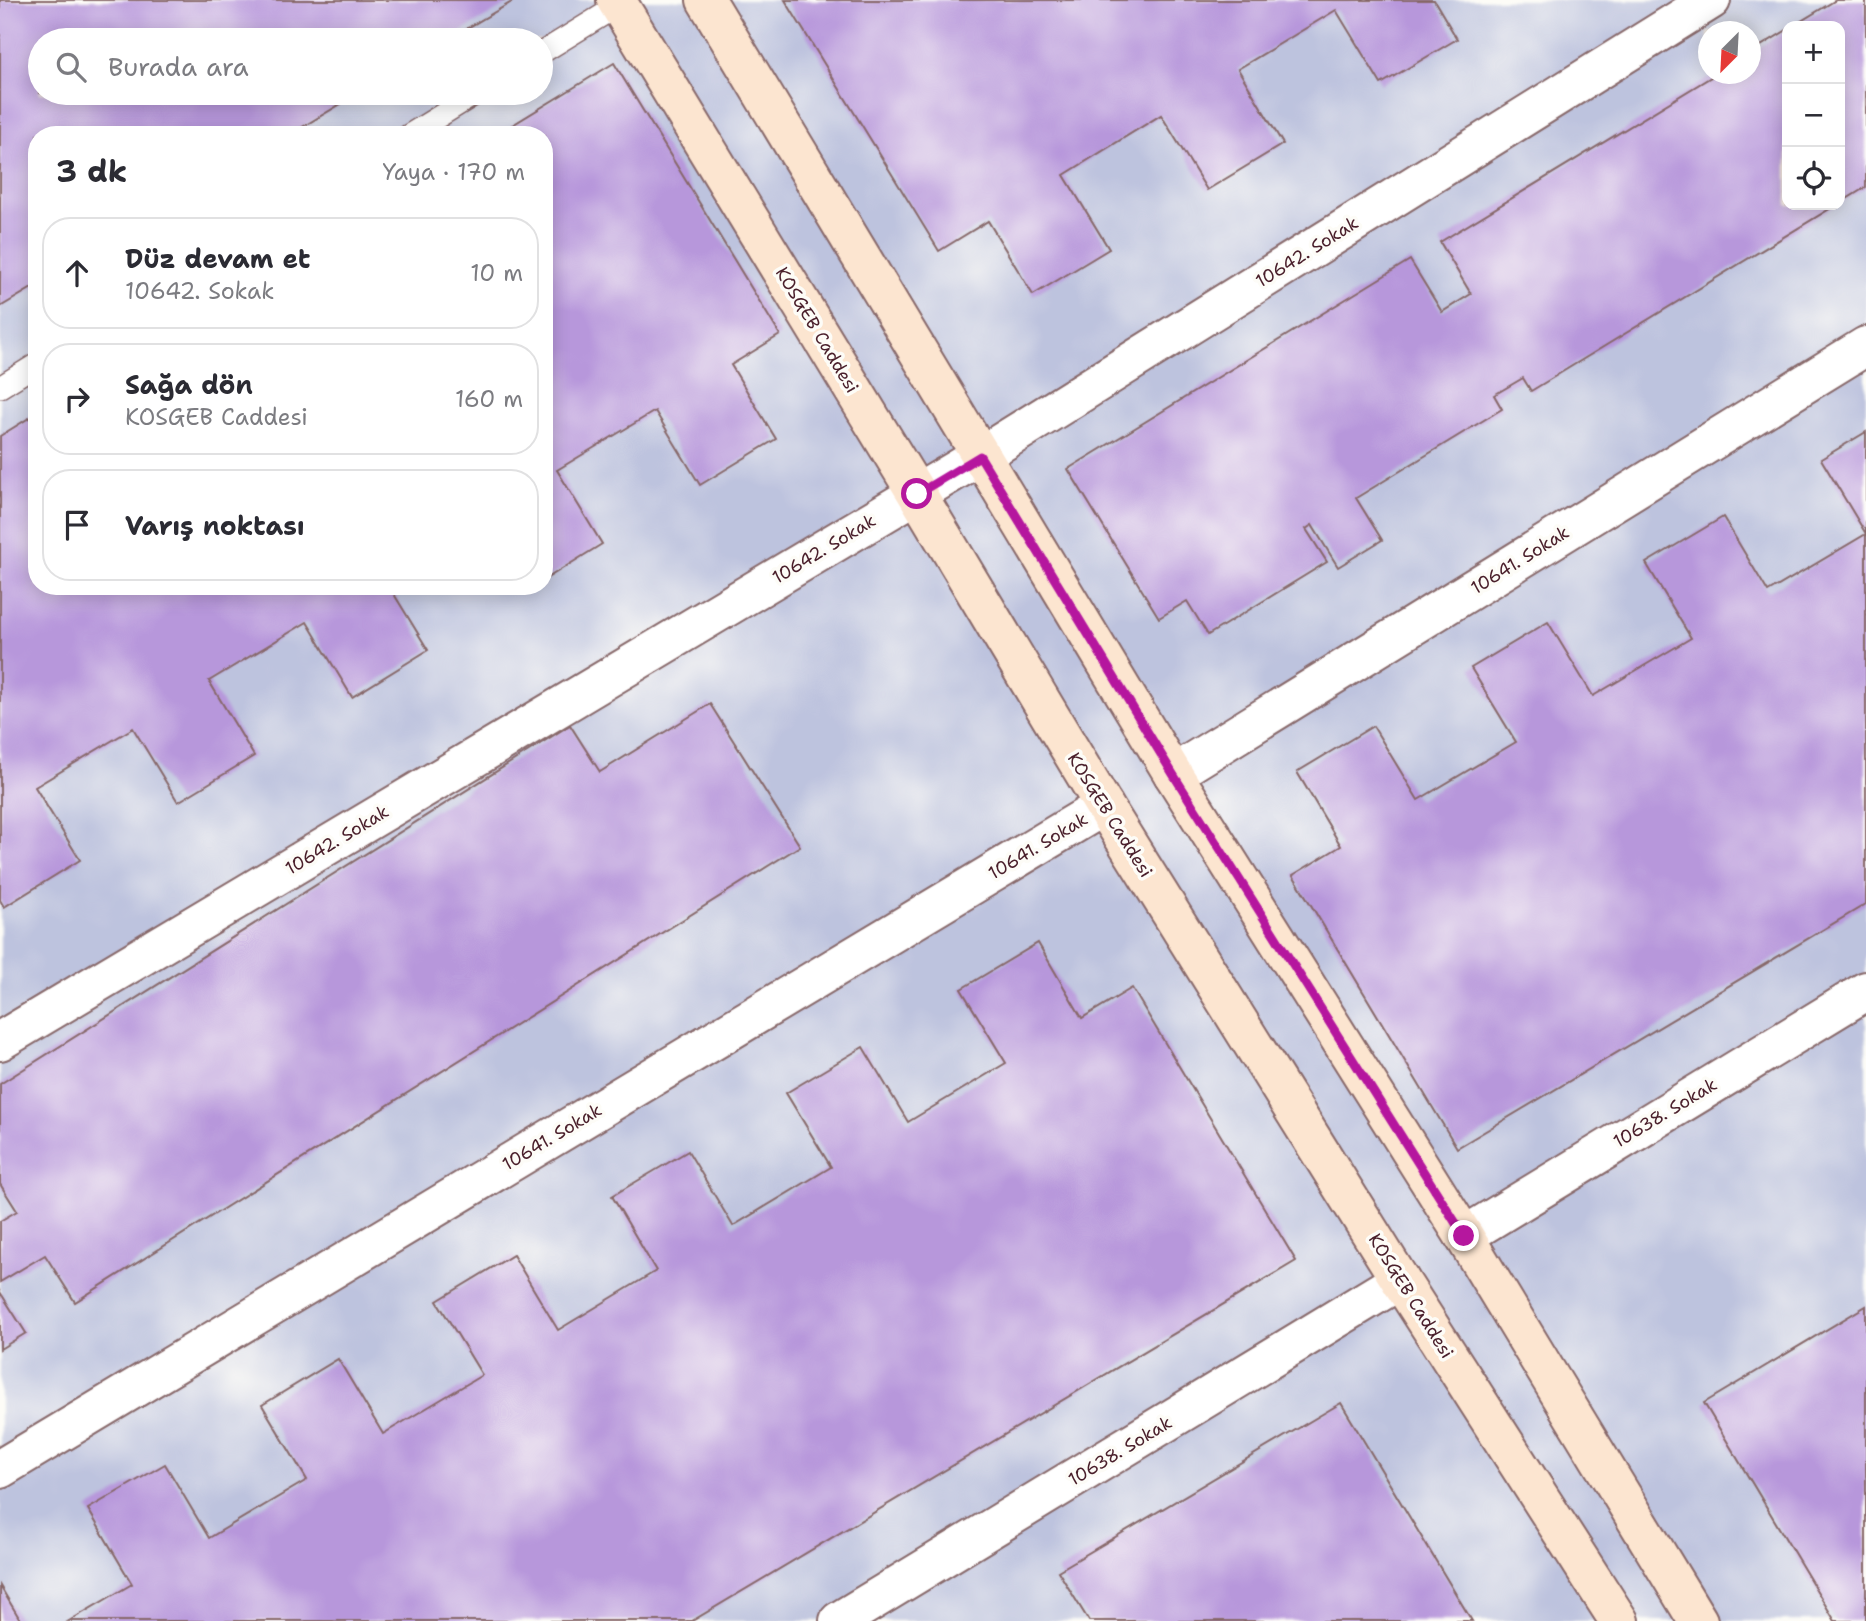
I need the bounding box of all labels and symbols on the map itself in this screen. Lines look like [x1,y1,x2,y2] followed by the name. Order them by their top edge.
[1698,21,1761,84] north arrow
[1251,211,1363,293] street label: 10642. Sokak
[770,262,864,398] street label: KOSGEB Caddesi
[901,478,932,509] route start
[768,509,880,589] street label: 10642. Sokak
[1466,520,1574,600] street label: 10641. Sokak
[1062,748,1158,882] street label: KOSGEB Caddesi
[281,800,393,880] street label: 10642. Sokak
[984,807,1092,885] street label: 10641. Sokak
[1609,1073,1721,1153] street label: 10638. Sokak
[498,1098,606,1176] street label: 10641. Sokak
[1448,1220,1479,1251] route end
[1363,1229,1459,1363] street label: KOSGEB Caddesi
[1064,1411,1176,1491] street label: 10638. Sokak

